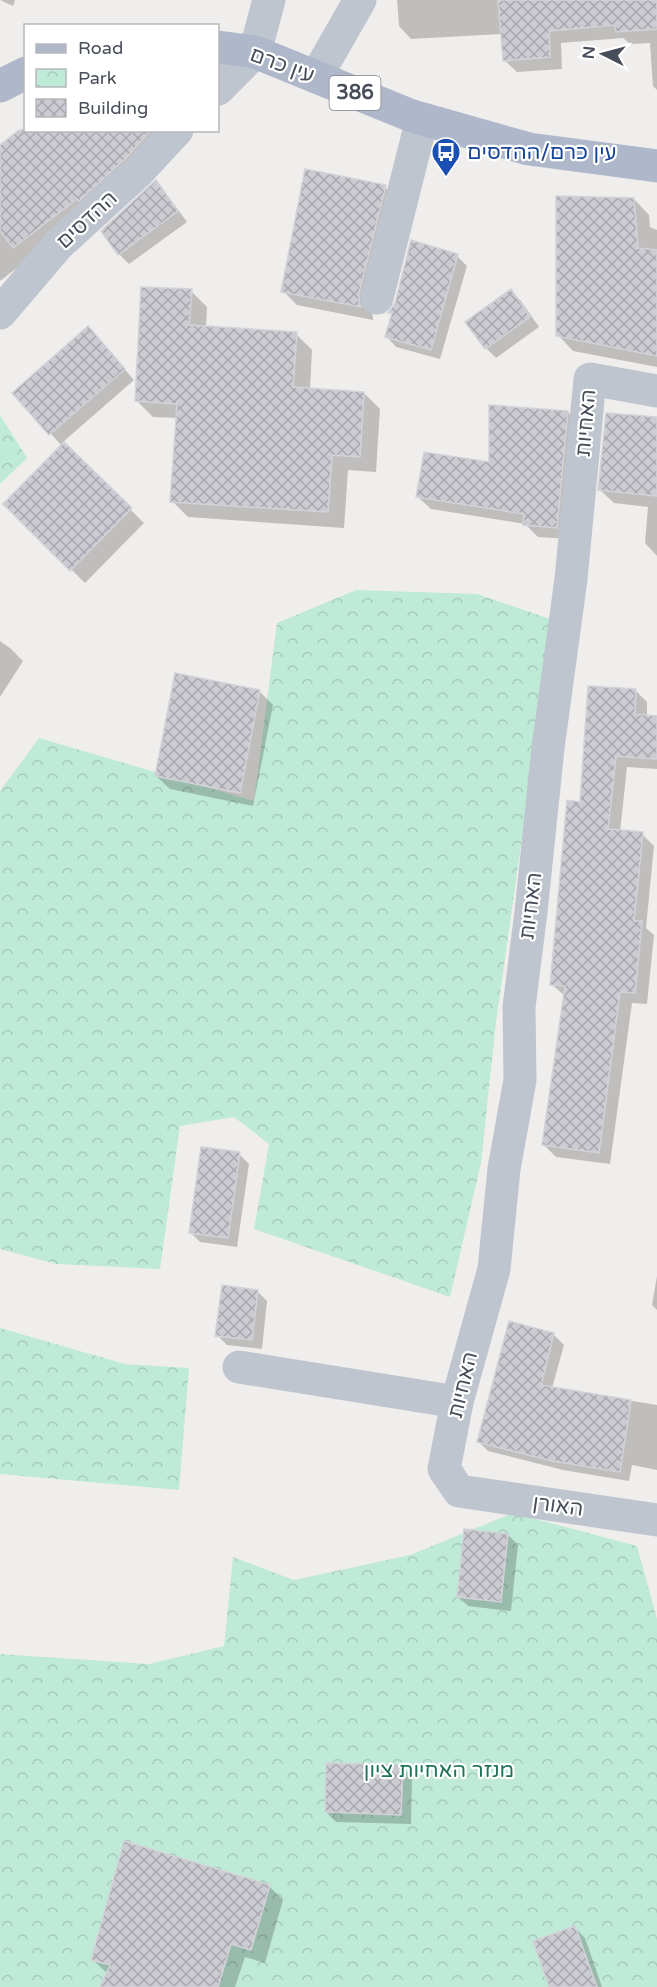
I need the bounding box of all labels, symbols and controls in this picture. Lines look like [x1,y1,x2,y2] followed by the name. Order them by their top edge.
[24,24,219,132] legend
[573,24,633,84] north arrow
[78,37,123,59] text: Road
[246,42,318,88] street label: עין כרם
[578,45,600,60] text: N
[78,67,117,89] text: Park
[330,76,380,110] road number: 386
[78,97,148,119] text: Building
[430,136,462,178] bus stop icon: עין כרם/ההדסים
[467,140,617,165] place label: עין כרם/ההדסים
[52,186,122,254] street label: ההדסים
[571,388,601,458] street label: האחיות
[514,871,548,941] street label: האחיות
[443,1349,483,1421] street label: האחיות
[531,1490,585,1522] street label: האורן
[364,1758,514,1783] park label: מנזר האחיות ציון

